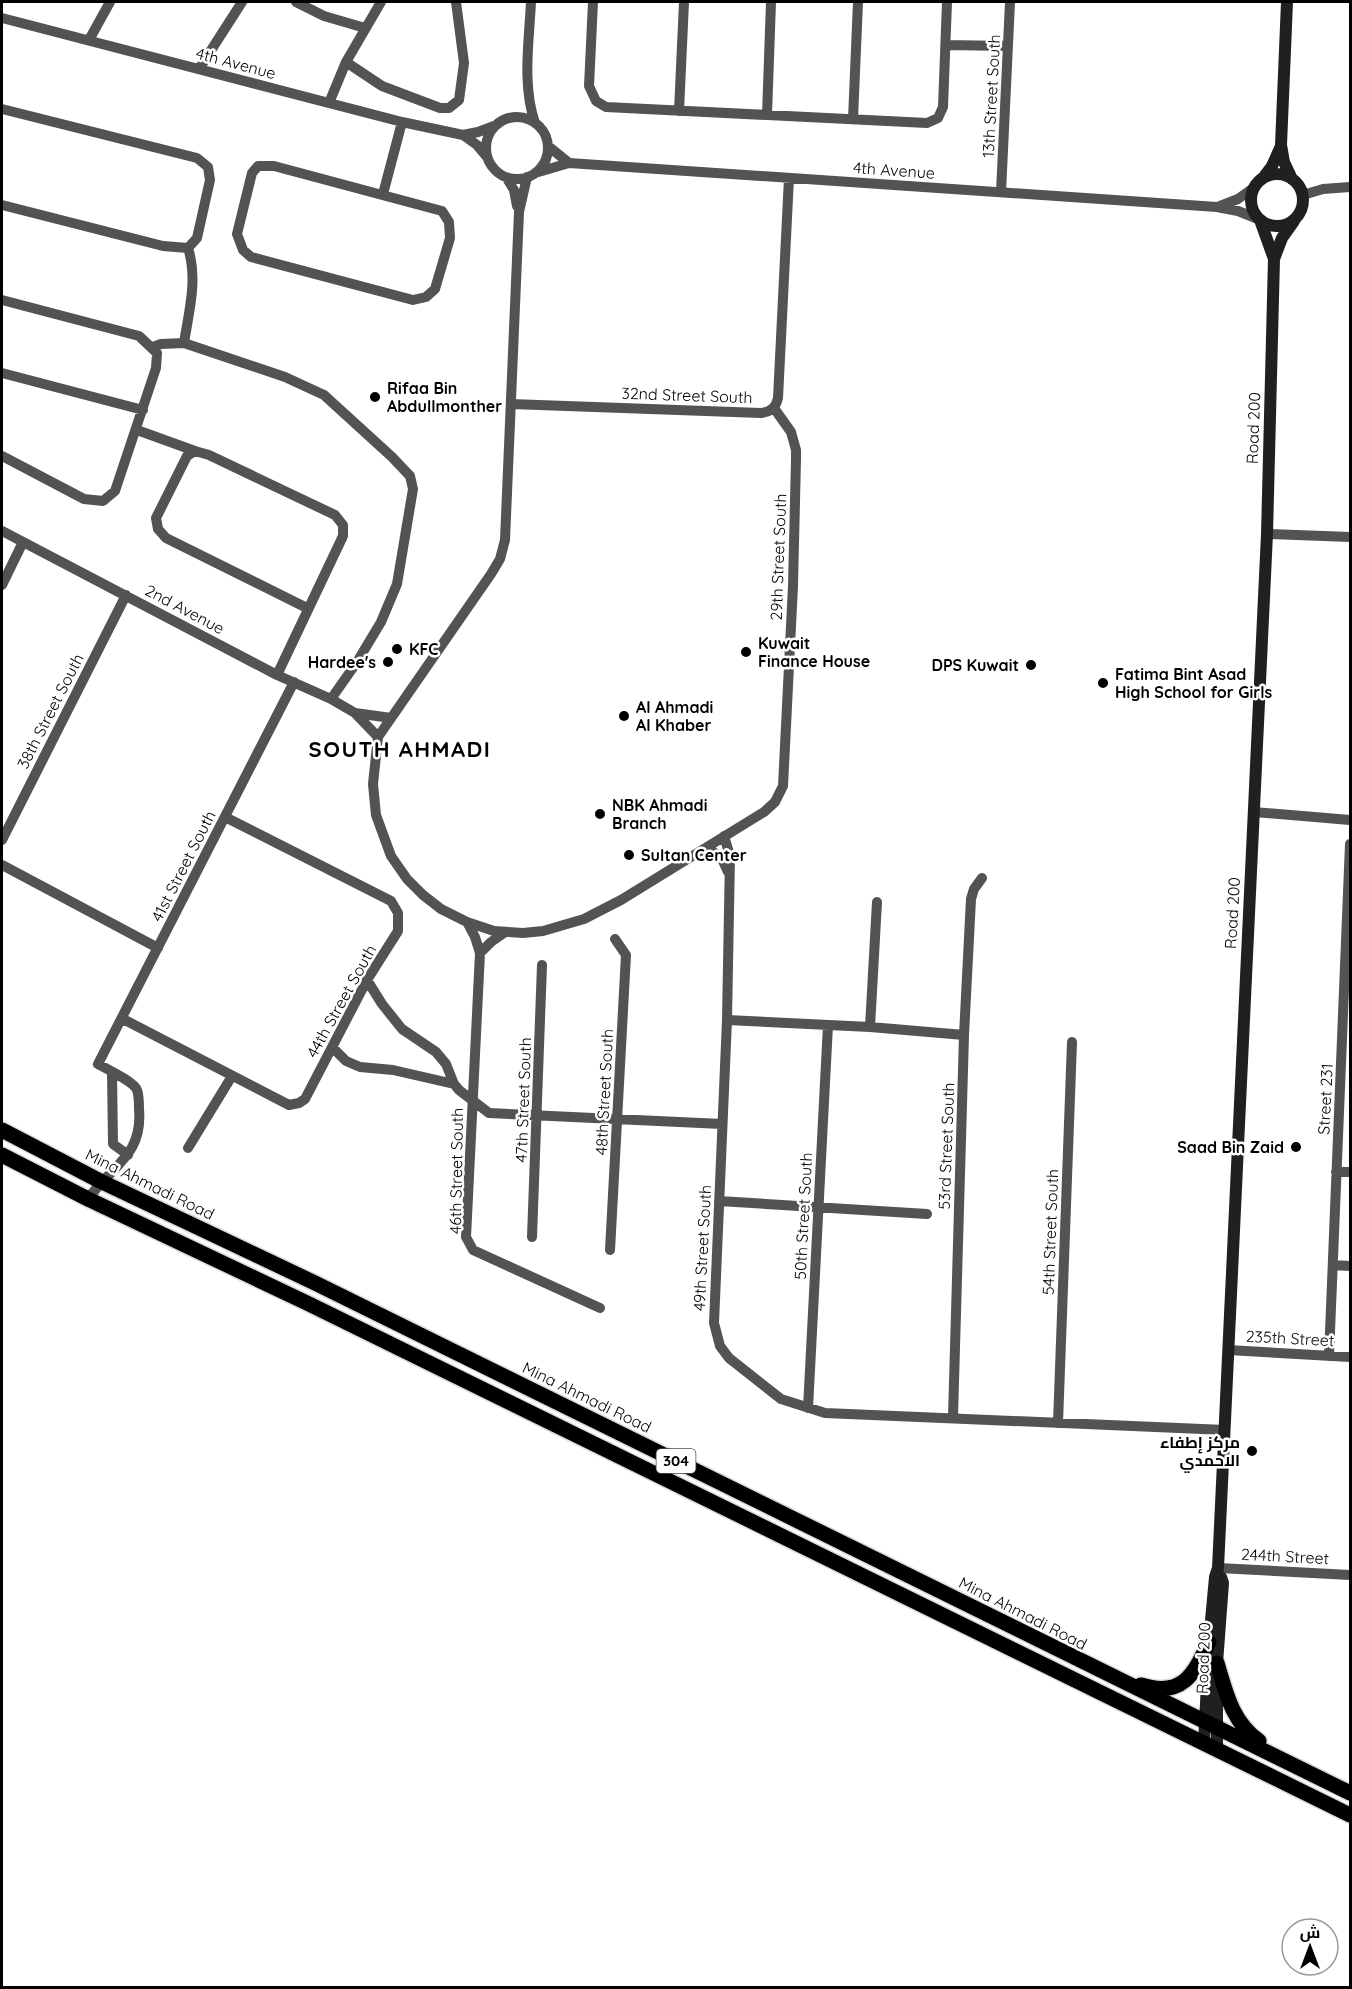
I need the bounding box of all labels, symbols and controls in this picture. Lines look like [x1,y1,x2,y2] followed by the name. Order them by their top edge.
[978,34,1004,158] street label: 13th Street South
[194,43,278,83] street label: 4th Avenue
[852,157,936,183] street label: 4th Avenue
[387,378,502,416] place label: Rifaa Bin Abdullmonther
[621,383,753,407] street label: 32nd Street South
[368,390,382,404] marker: Rifaa Bin Abdullmonther
[1242,392,1264,464] street label: Road 200
[766,493,790,621] street label: 29th Street South
[142,580,228,638] street label: 2nd Avenue
[758,633,870,671] place label: Kuwait Finance House
[409,639,438,659] place label: KFC
[390,642,404,656] marker: KFC
[739,645,753,659] marker: Kuwait Finance House
[12,650,88,772] street label: 38th Street South
[308,652,376,672] place label: Hardee's
[381,655,395,669] marker: Hardee's
[931,655,1019,675] place label: DPS Kuwait
[1024,658,1038,672] marker: DPS Kuwait
[1115,664,1272,702] place label: Fatima Bint Asad High School for Girls
[1096,676,1110,690] marker: Fatima Bint Asad High School for Girls
[636,697,713,735] place label: Al Ahmadi Al Khaber
[617,709,631,723] marker: Al Ahmadi Al Khaber
[309,735,491,763] district label: SOUTH AHMADI
[612,795,707,833] place label: NBK Ahmadi Branch
[146,807,220,925] street label: 41st Street South
[593,807,607,821] marker: NBK Ahmadi Branch
[641,845,747,865] place label: Sultan Center
[622,848,636,862] marker: Sultan Center
[1220,877,1244,949] street label: Road 200
[302,941,380,1061] street label: 44th Street South
[591,1028,617,1156] street label: 48th Street South
[511,1037,535,1163] street label: 47th Street South
[1313,1063,1337,1135] street label: Street 231
[934,1082,958,1210] street label: 53rd Street South
[445,1108,467,1234] street label: 46th Street South
[1177,1137,1284,1157] place label: Saad Bin Zaid
[1289,1140,1303,1154] marker: Saad Bin Zaid
[82,1144,218,1224] street label: Mina Ahmadi Road
[790,1152,816,1280] street label: 50th Street South
[1038,1168,1062,1296] street label: 54th Street South
[689,1184,715,1312] street label: 49th Street South
[1245,1326,1335,1350] street label: 235th Street
[519,1357,655,1437] street label: Mina Ahmadi Road
[1160,1432,1240,1473] place label: مركز إطفاء الاحمدي
[1245,1444,1259,1458] marker: مركز إطفاء الاحمدي
[656,1449,696,1473] road number: 304
[1240,1544,1330,1568] street label: 244th Street
[956,1572,1090,1654] street label: Mina Ahmadi Road
[1192,1622,1214,1694] street label: Road 200
[1280,1917,1340,1977] north arrow
[1300,1922,1320,1942] text: ش

